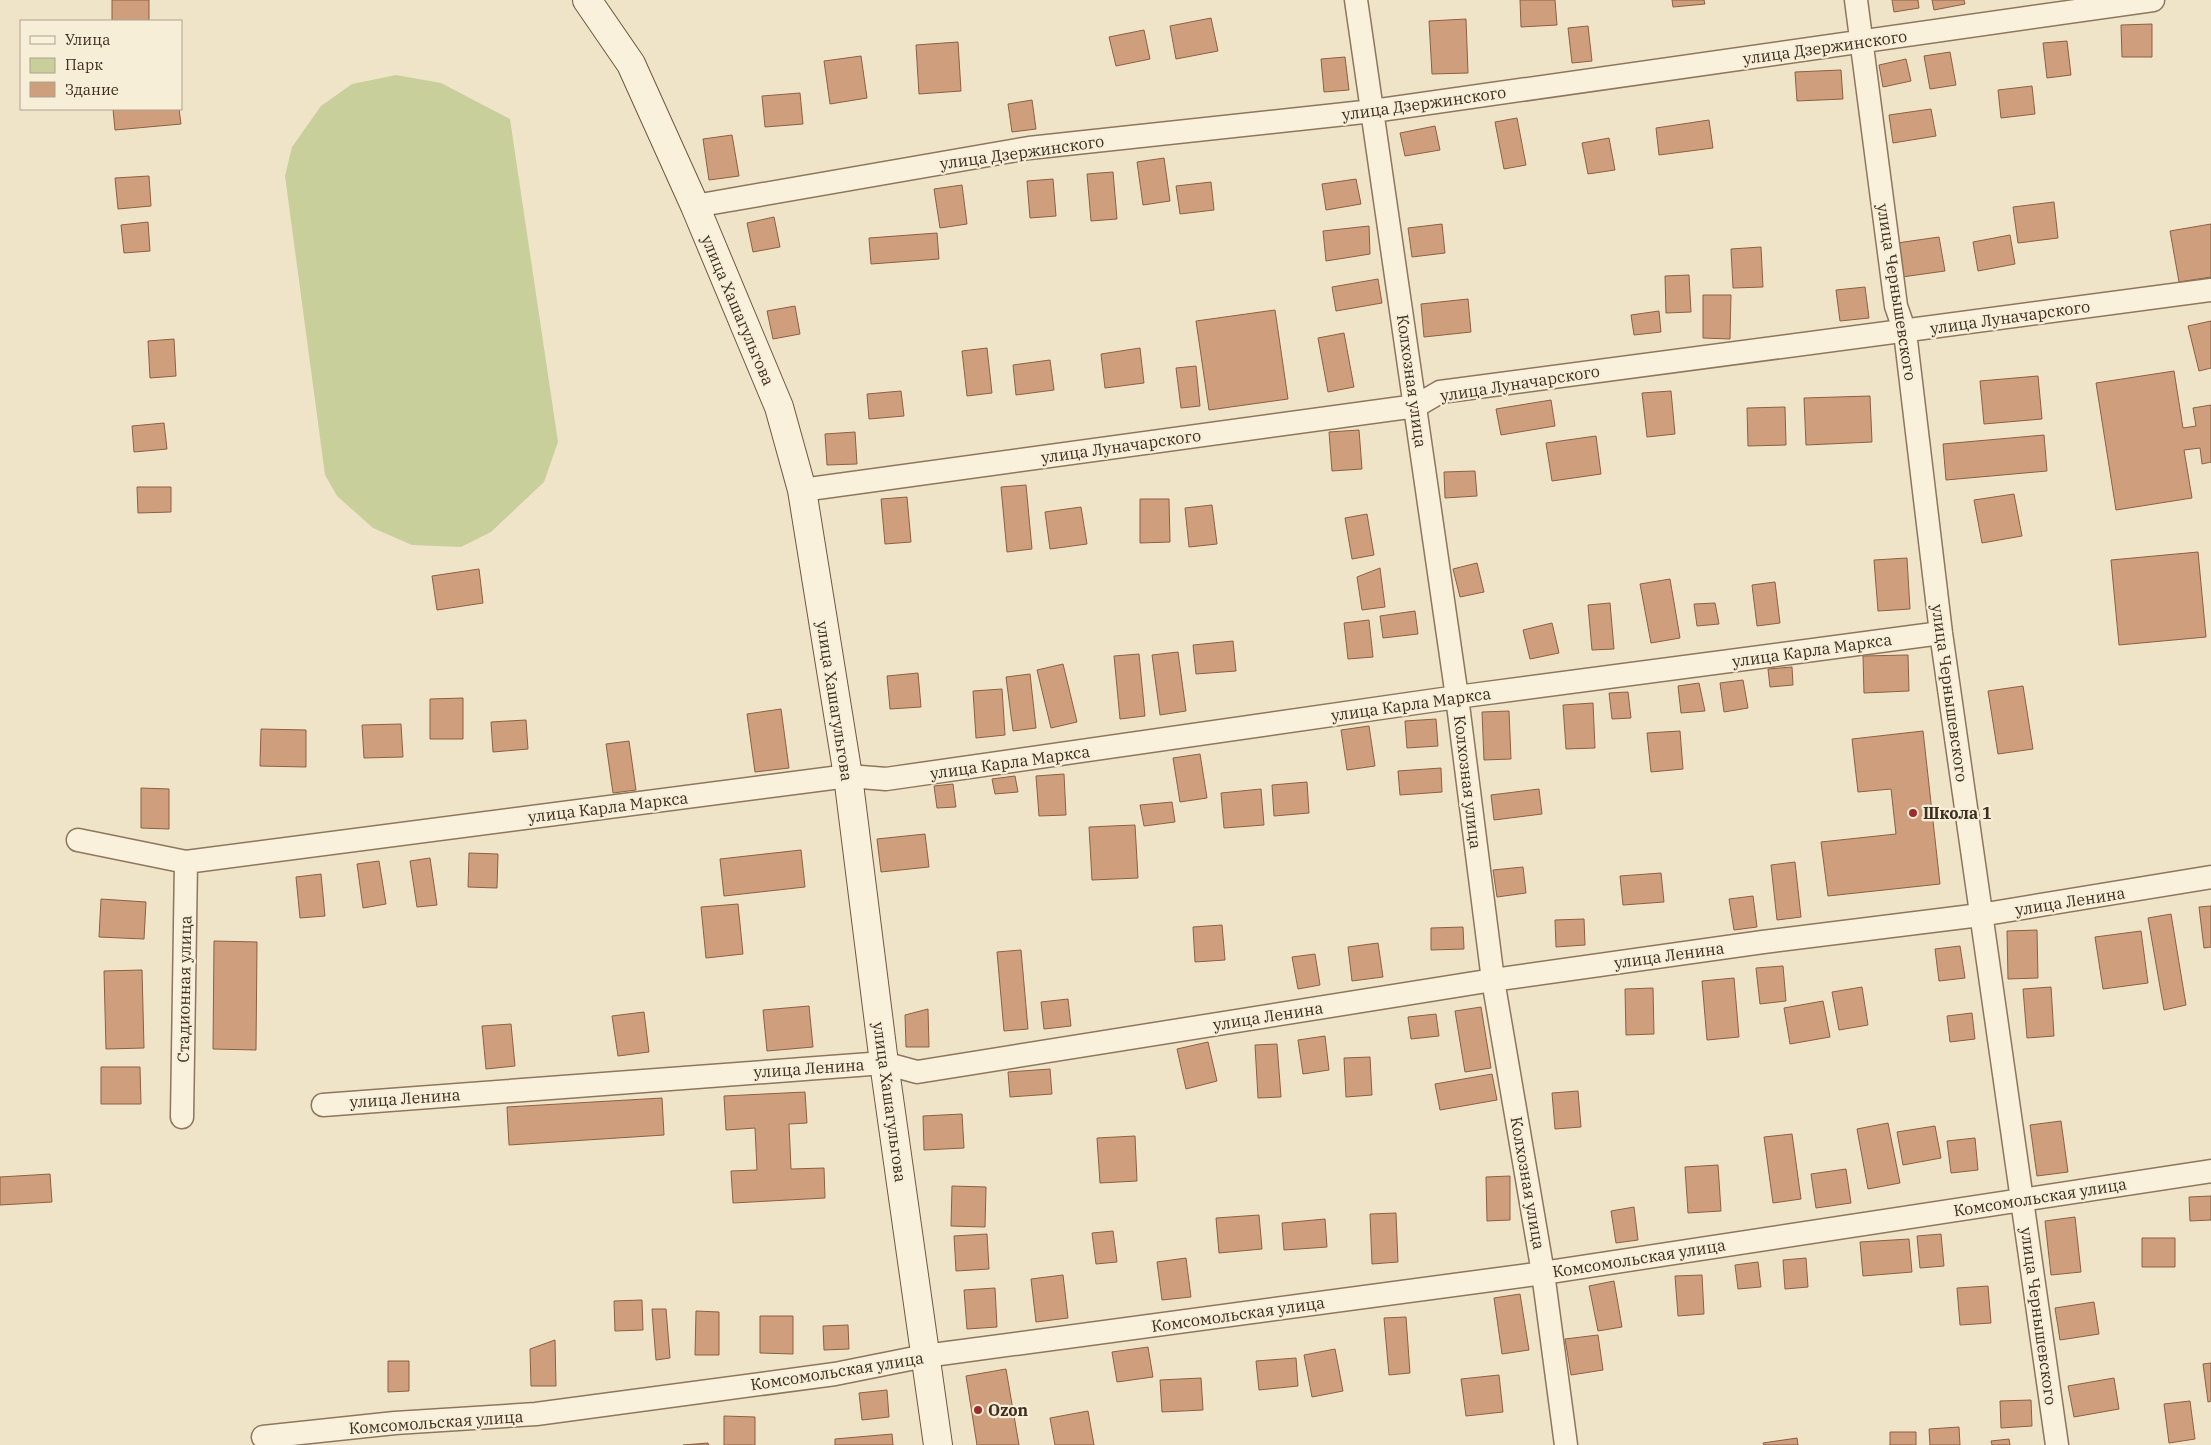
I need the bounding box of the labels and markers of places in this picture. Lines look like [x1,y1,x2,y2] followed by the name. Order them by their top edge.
[1923,803,1992,823] place label: Школа 1
[1907,807,1919,819] marker: Школа 1
[988,1400,1028,1420] place label: Ozon
[972,1404,984,1416] marker: Ozon

